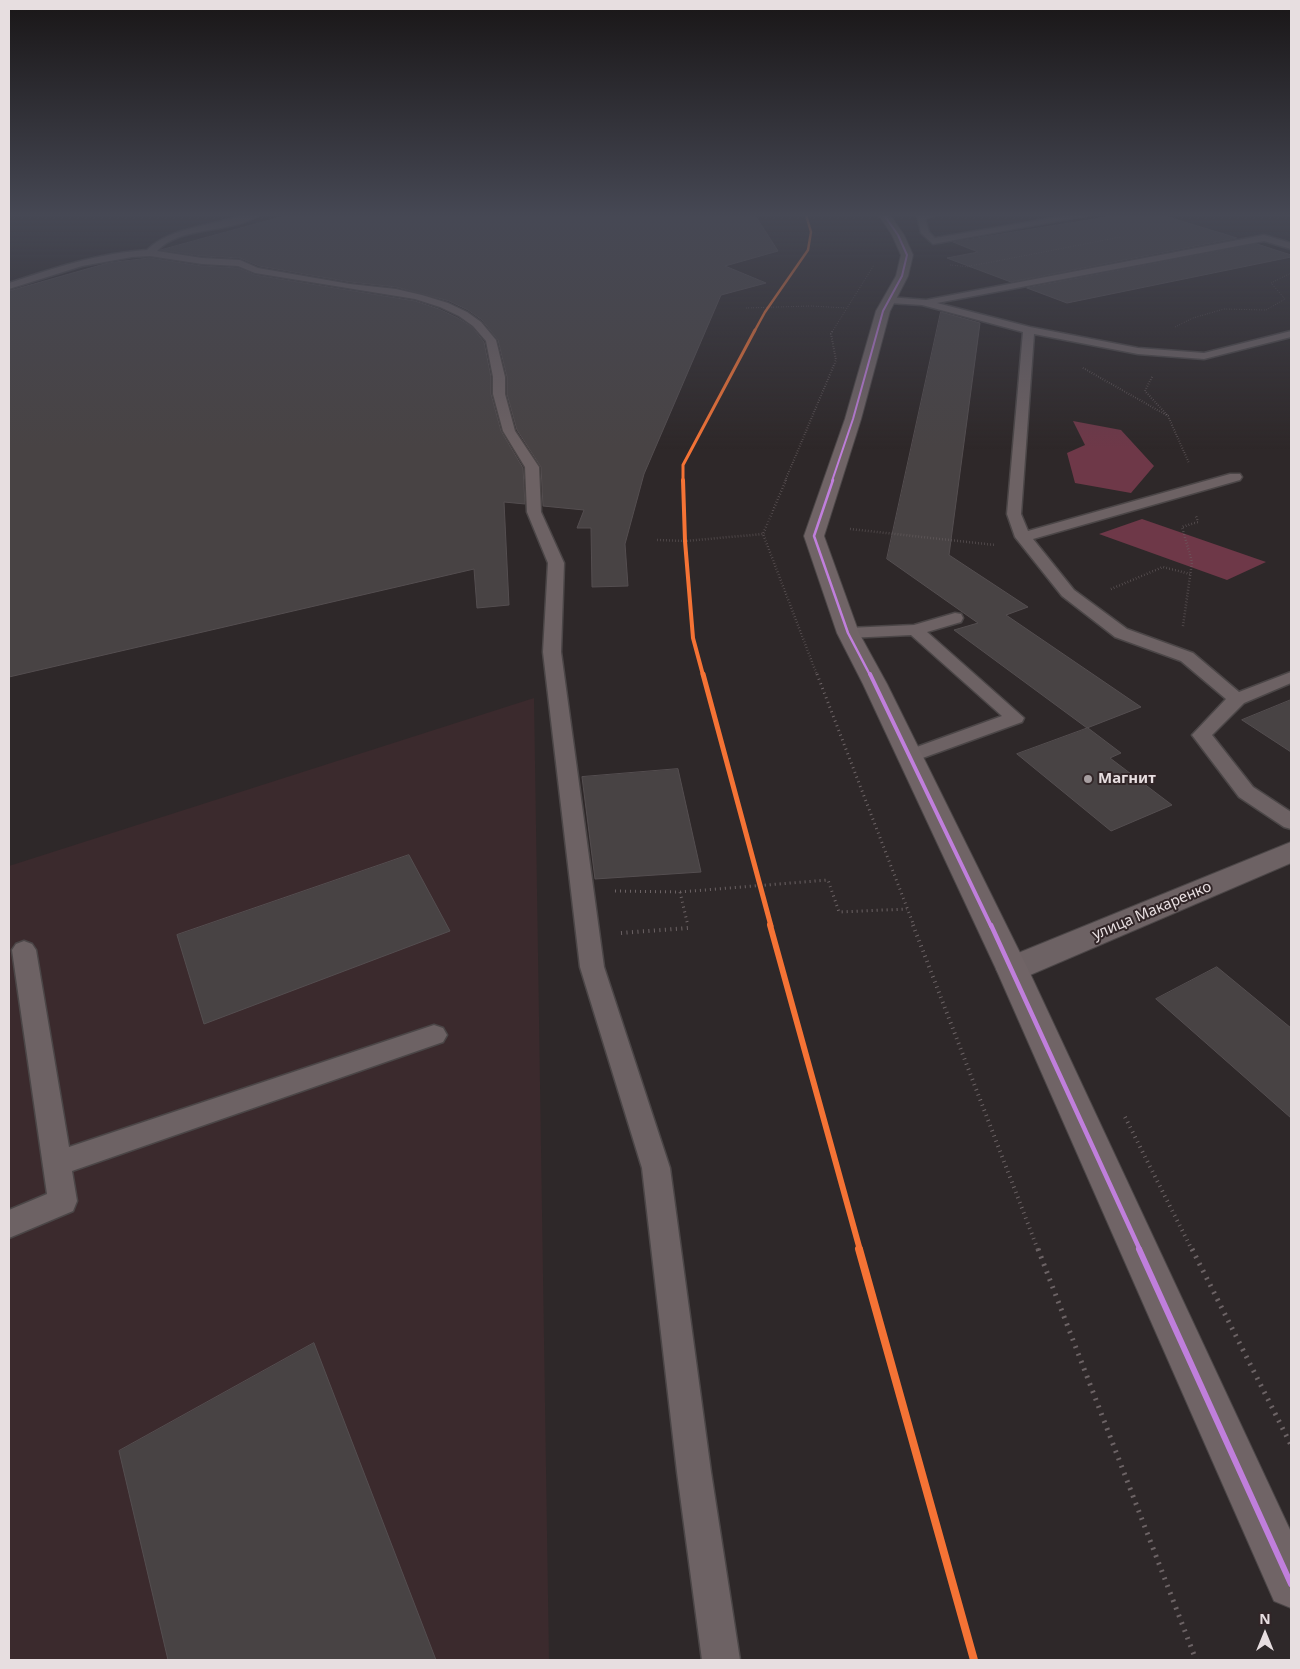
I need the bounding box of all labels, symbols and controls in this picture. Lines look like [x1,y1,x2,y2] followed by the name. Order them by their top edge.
[1098,770,1156,788] place label: Магнит
[1082,773,1094,785] marker: Магнит
[1090,878,1214,944] street label: улица Макаренко
[1240,1609,1290,1659] north arrow
[1259,1609,1271,1628] text: N

